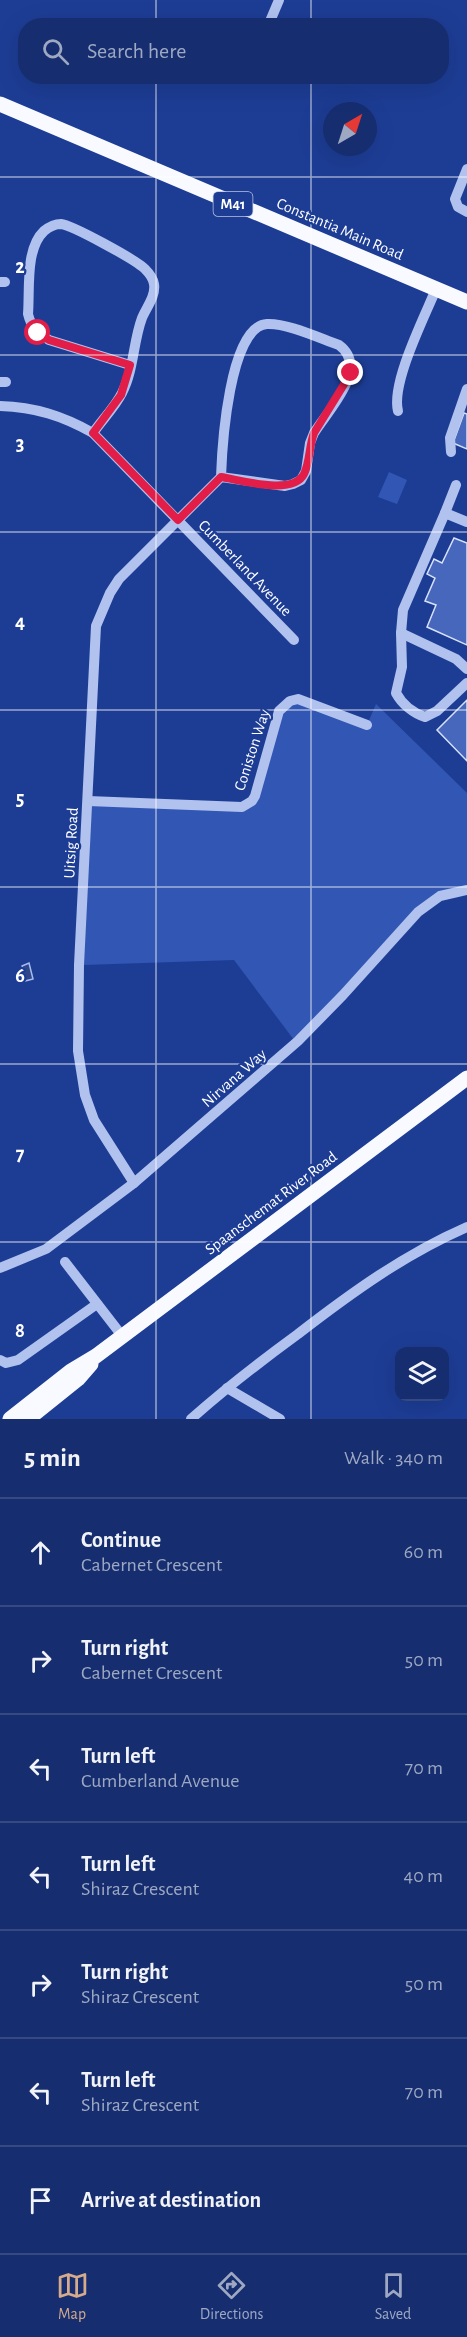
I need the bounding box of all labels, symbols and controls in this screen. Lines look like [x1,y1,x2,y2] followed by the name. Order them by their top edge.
[18,18,449,84] search box
[39,35,72,68] icon: search
[87,40,186,62] text: Search here
[323,102,377,156] north arrow
[214,192,252,216] road number: M41
[274,195,406,263] street label: Constantia Main Road
[15,257,25,277] text: 2
[24,319,50,345] route start
[337,359,363,385] route end
[16,434,24,454] text: 3
[195,517,295,619] street label: Cumberland Avenue
[15,612,25,632] text: 4
[231,707,274,793] street label: Coniston Way
[16,789,24,809] text: 5
[61,807,81,879] street label: Uitsig Road
[15,966,25,986] text: 6
[199,1046,270,1111] street label: Nirvana Way
[16,1144,25,1164] text: 7
[202,1148,340,1258] street label: Spaanschemat River Road
[15,1321,25,1341] text: 8
[395,1347,449,1401] map controls
[395,1347,449,1401] button: layers
[24,1445,81,1471] text: 5 min
[344,1448,443,1468] text: Walk · 340 m
[81,1529,161,1551] text: Continue
[24,1536,57,1569] icon: ahead
[404,1542,443,1562] text: 60 m
[81,1555,223,1575] text: Cabernet Crescent
[81,1637,168,1659] text: Turn right
[24,1644,57,1677] icon: right
[405,1650,443,1670] text: 50 m
[81,1663,223,1683] text: Cabernet Crescent
[81,1745,155,1767] text: Turn left
[24,1752,57,1785] icon: left
[405,1758,443,1778] text: 70 m
[81,1771,239,1791] text: Cumberland Avenue
[81,1853,155,1875] text: Turn left
[24,1860,57,1893] icon: left
[404,1866,443,1886] text: 40 m
[81,1879,199,1899] text: Shiraz Crescent
[81,1961,168,1983] text: Turn right
[24,1968,57,2001] icon: right
[405,1974,443,1994] text: 50 m
[81,1987,199,2007] text: Shiraz Crescent
[81,2069,155,2091] text: Turn left
[24,2076,57,2109] icon: left
[405,2082,443,2102] text: 70 m
[81,2095,199,2115] text: Shiraz Crescent
[24,2184,57,2217] icon: arrive
[81,2189,261,2211] text: Arrive at destination
[56,2269,89,2324] tab: Map
[200,2269,264,2324] tab: Directions
[375,2269,411,2324] tab: Saved

